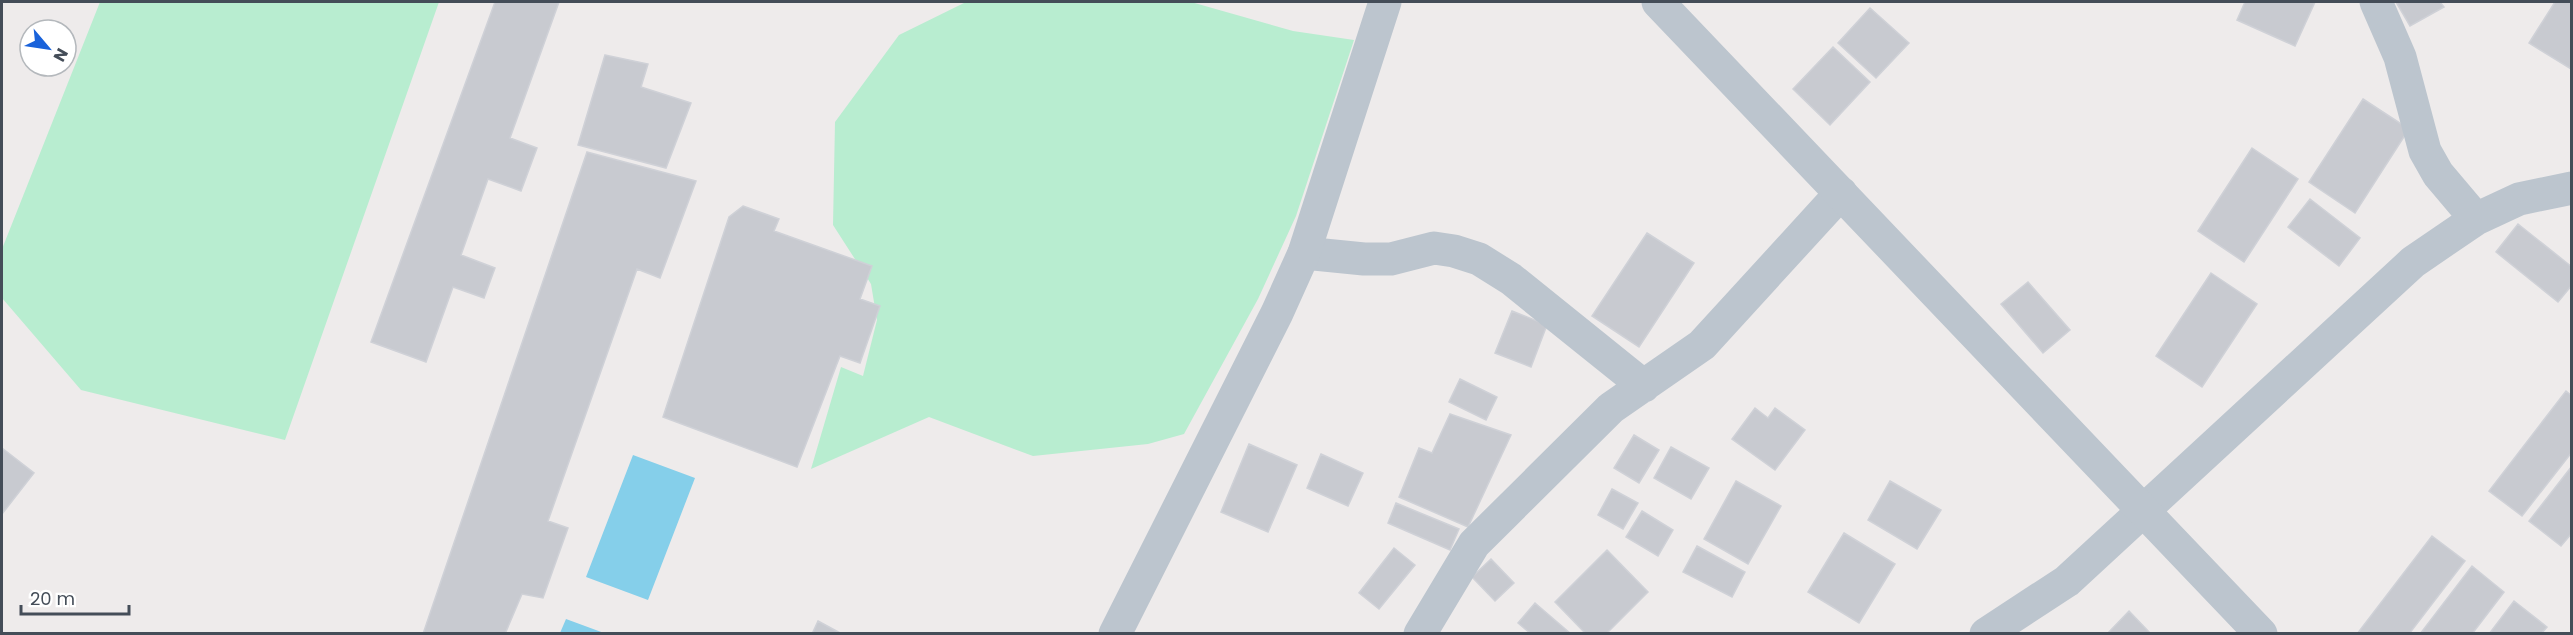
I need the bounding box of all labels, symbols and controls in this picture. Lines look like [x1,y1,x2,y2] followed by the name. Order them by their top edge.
[18,18,78,78] north arrow
[48,44,74,66] text: N
[21,578,129,616] scale bar
[30,586,75,611] text: 20 m

